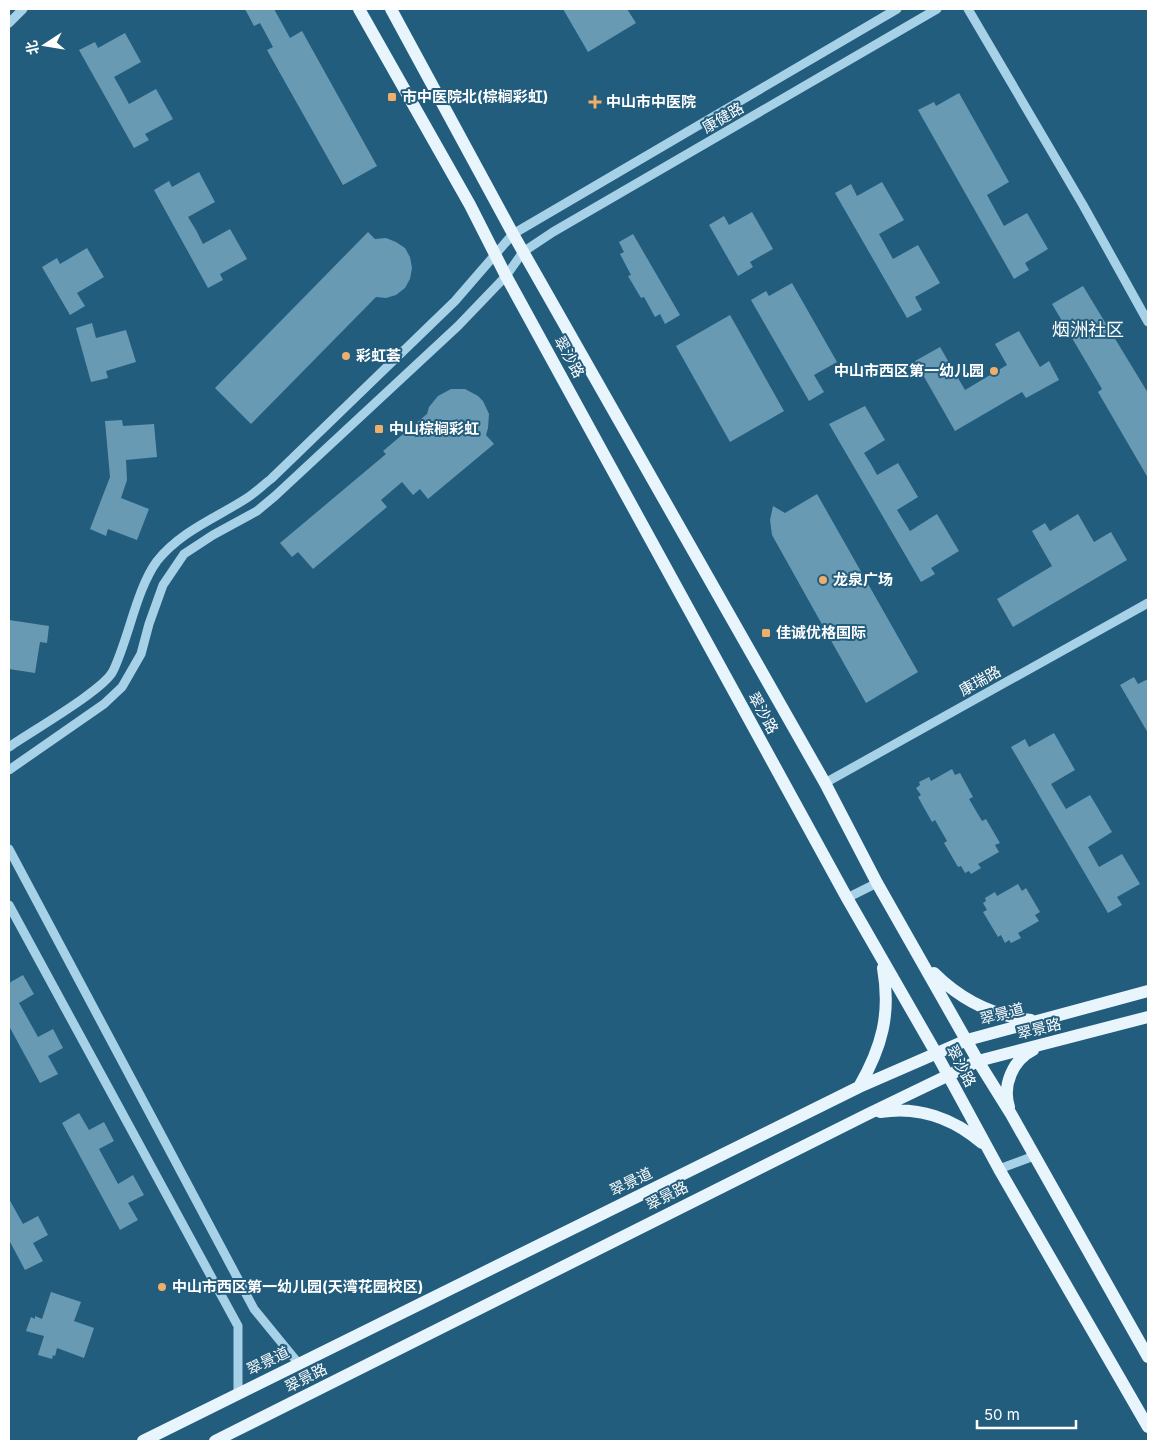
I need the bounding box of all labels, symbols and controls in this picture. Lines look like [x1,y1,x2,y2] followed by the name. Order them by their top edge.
[20,20,70,70] north arrow
[22,39,42,56] text: 北
[402,87,548,106] place label: 市中医院北(棕榈彩虹)
[386,91,398,103] marker: 市中医院北(棕榈彩虹)
[606,92,696,111] place label: 中山市中医院
[588,95,602,109] marker: 中山市中医院
[699,98,747,137] street label: 康健路
[1052,319,1124,340] district label: 烟洲社区
[550,332,589,381] street label: 翠沙路
[356,346,401,365] place label: 彩虹荟
[340,350,352,362] marker: 彩虹荟
[834,361,984,380] place label: 中山市西区第一幼儿园
[988,365,1000,377] marker: 中山市西区第一幼儿园
[389,419,479,438] place label: 中山棕榈彩虹
[373,423,385,435] marker: 中山棕榈彩虹
[833,570,893,589] place label: 龙泉广场
[817,574,829,586] marker: 龙泉广场
[776,623,866,642] place label: 佳诚优格国际
[760,627,772,639] marker: 佳诚优格国际
[955,661,1004,700] street label: 康瑞路
[744,688,783,737] street label: 翠沙路
[978,999,1026,1029] street label: 翠景道
[1015,1014,1063,1043] street label: 翠景路
[942,1041,980,1090] street label: 翠沙路
[606,1163,655,1200] street label: 翠景道
[642,1177,691,1214] street label: 翠景路
[172,1277,423,1296] place label: 中山市西区第一幼儿园(天湾花园校区)
[156,1281,168,1293] marker: 中山市西区第一幼儿园(天湾花园校区)
[243,1342,292,1379] street label: 翠景道
[281,1359,330,1396] street label: 翠景路
[977,1398,1076,1430] scale bar
[984,1405,1020,1424] text: 50 m

